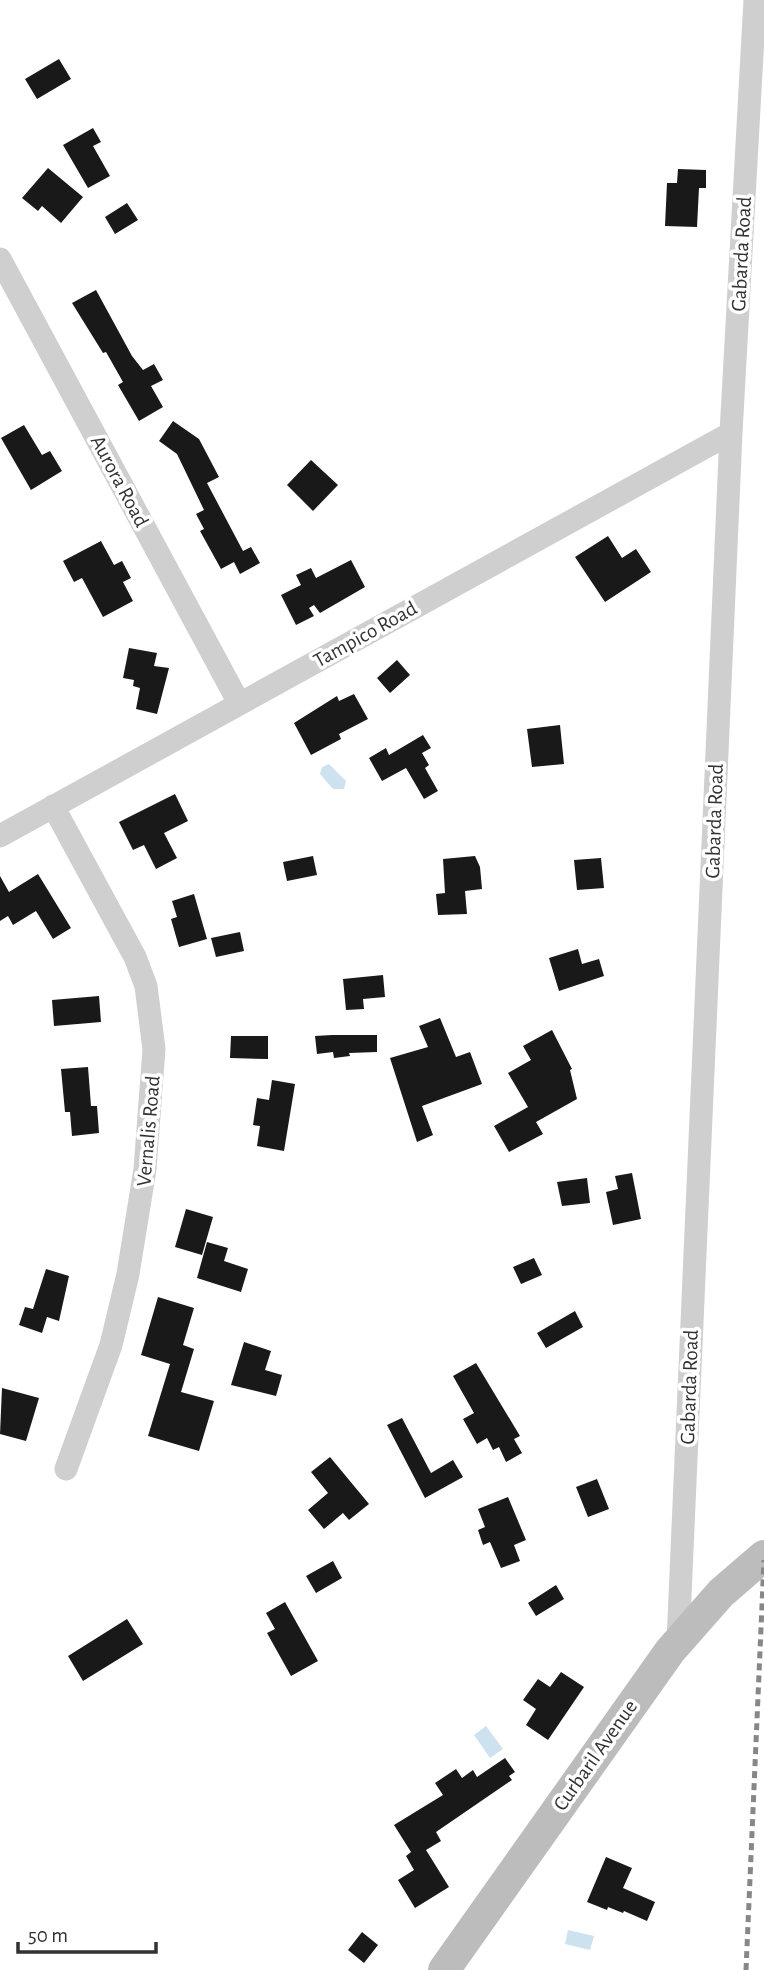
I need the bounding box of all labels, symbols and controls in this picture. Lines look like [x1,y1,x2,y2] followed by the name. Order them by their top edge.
[728,196,755,312] street label: Gabarda Road
[87,432,152,531] street label: Aurora Road
[310,597,421,671] street label: Tampico Road
[702,763,727,879] street label: Gabarda Road
[133,1075,164,1187] street label: Vernalis Road
[677,1329,702,1445] street label: Gabarda Road
[550,1696,641,1815] street label: Curbaril Avenue
[18,1910,156,1954] scale bar
[28,1925,68,1946] text: 50 m

